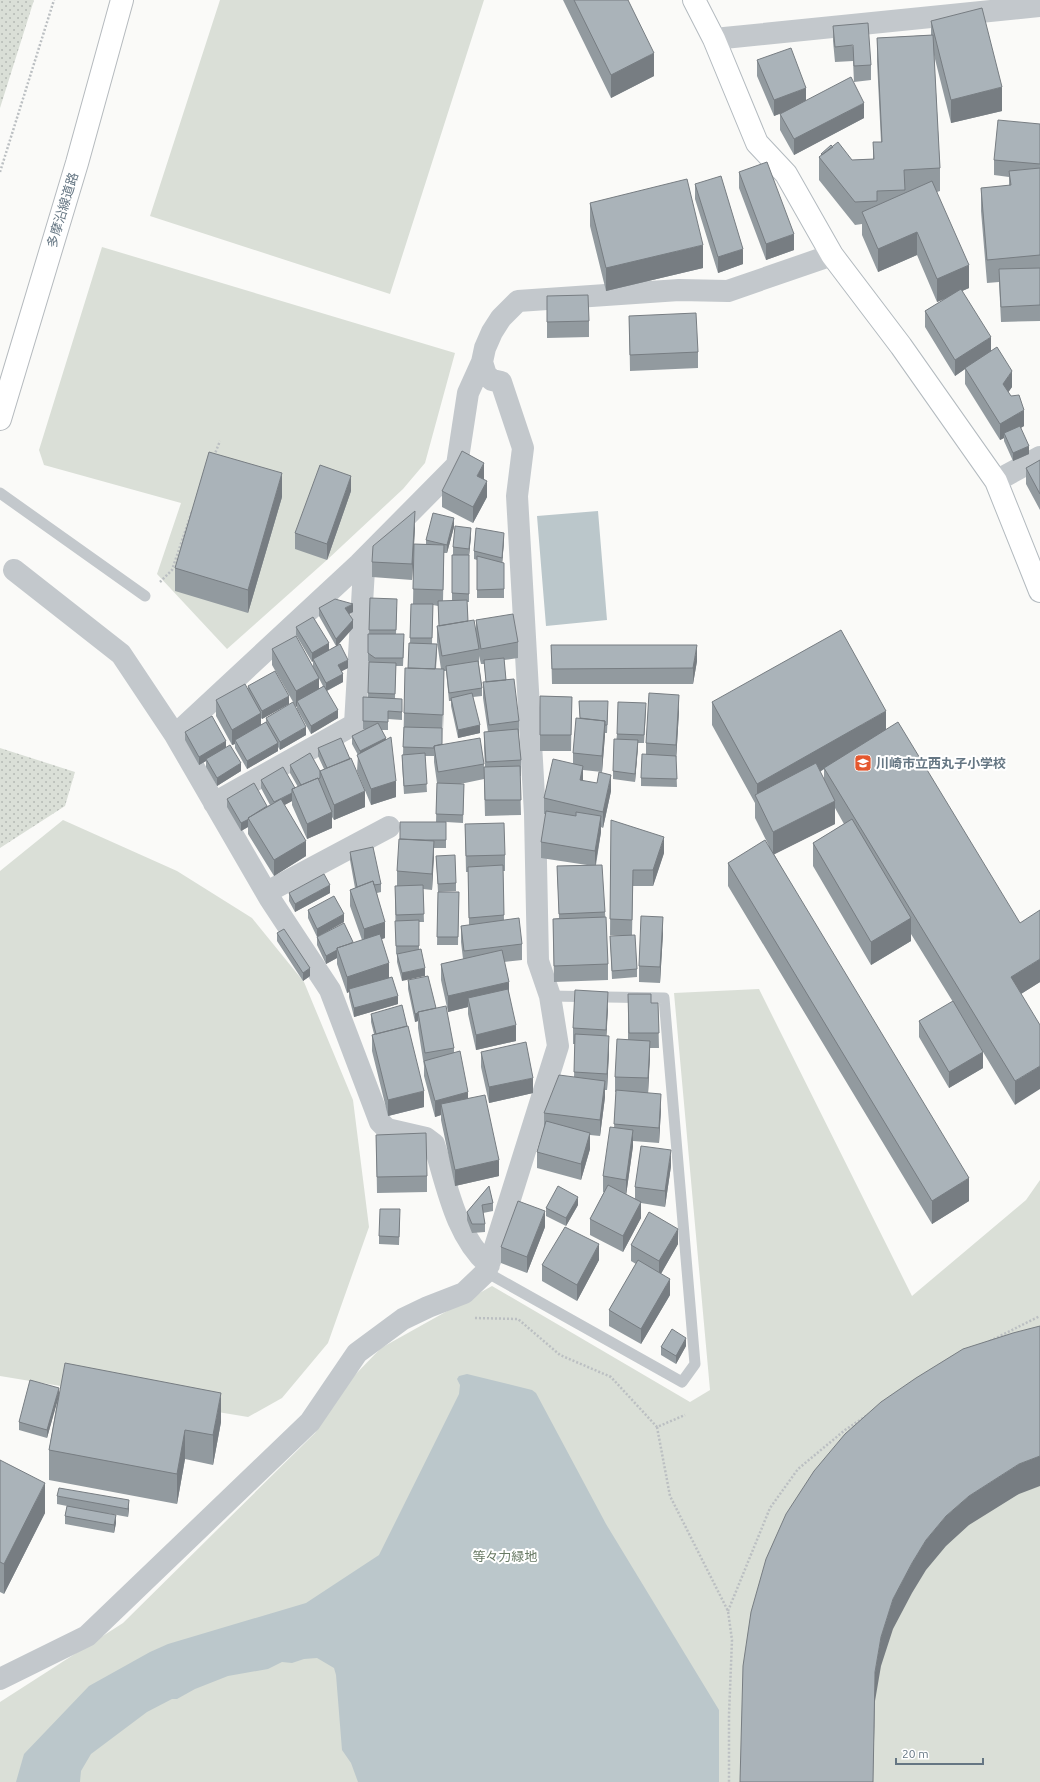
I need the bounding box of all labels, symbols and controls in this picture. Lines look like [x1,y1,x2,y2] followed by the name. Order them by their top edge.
[44,171,80,249] street label: 多摩沿線道路
[853,753,873,773] school or university icon: 川崎市立西丸子小学校
[876,756,1006,770] place label: 川崎市立西丸子小学校
[472,1549,538,1563] park label: 等々力緑地
[896,1740,983,1766] scale bar
[902,1747,929,1760] text: 20 m

